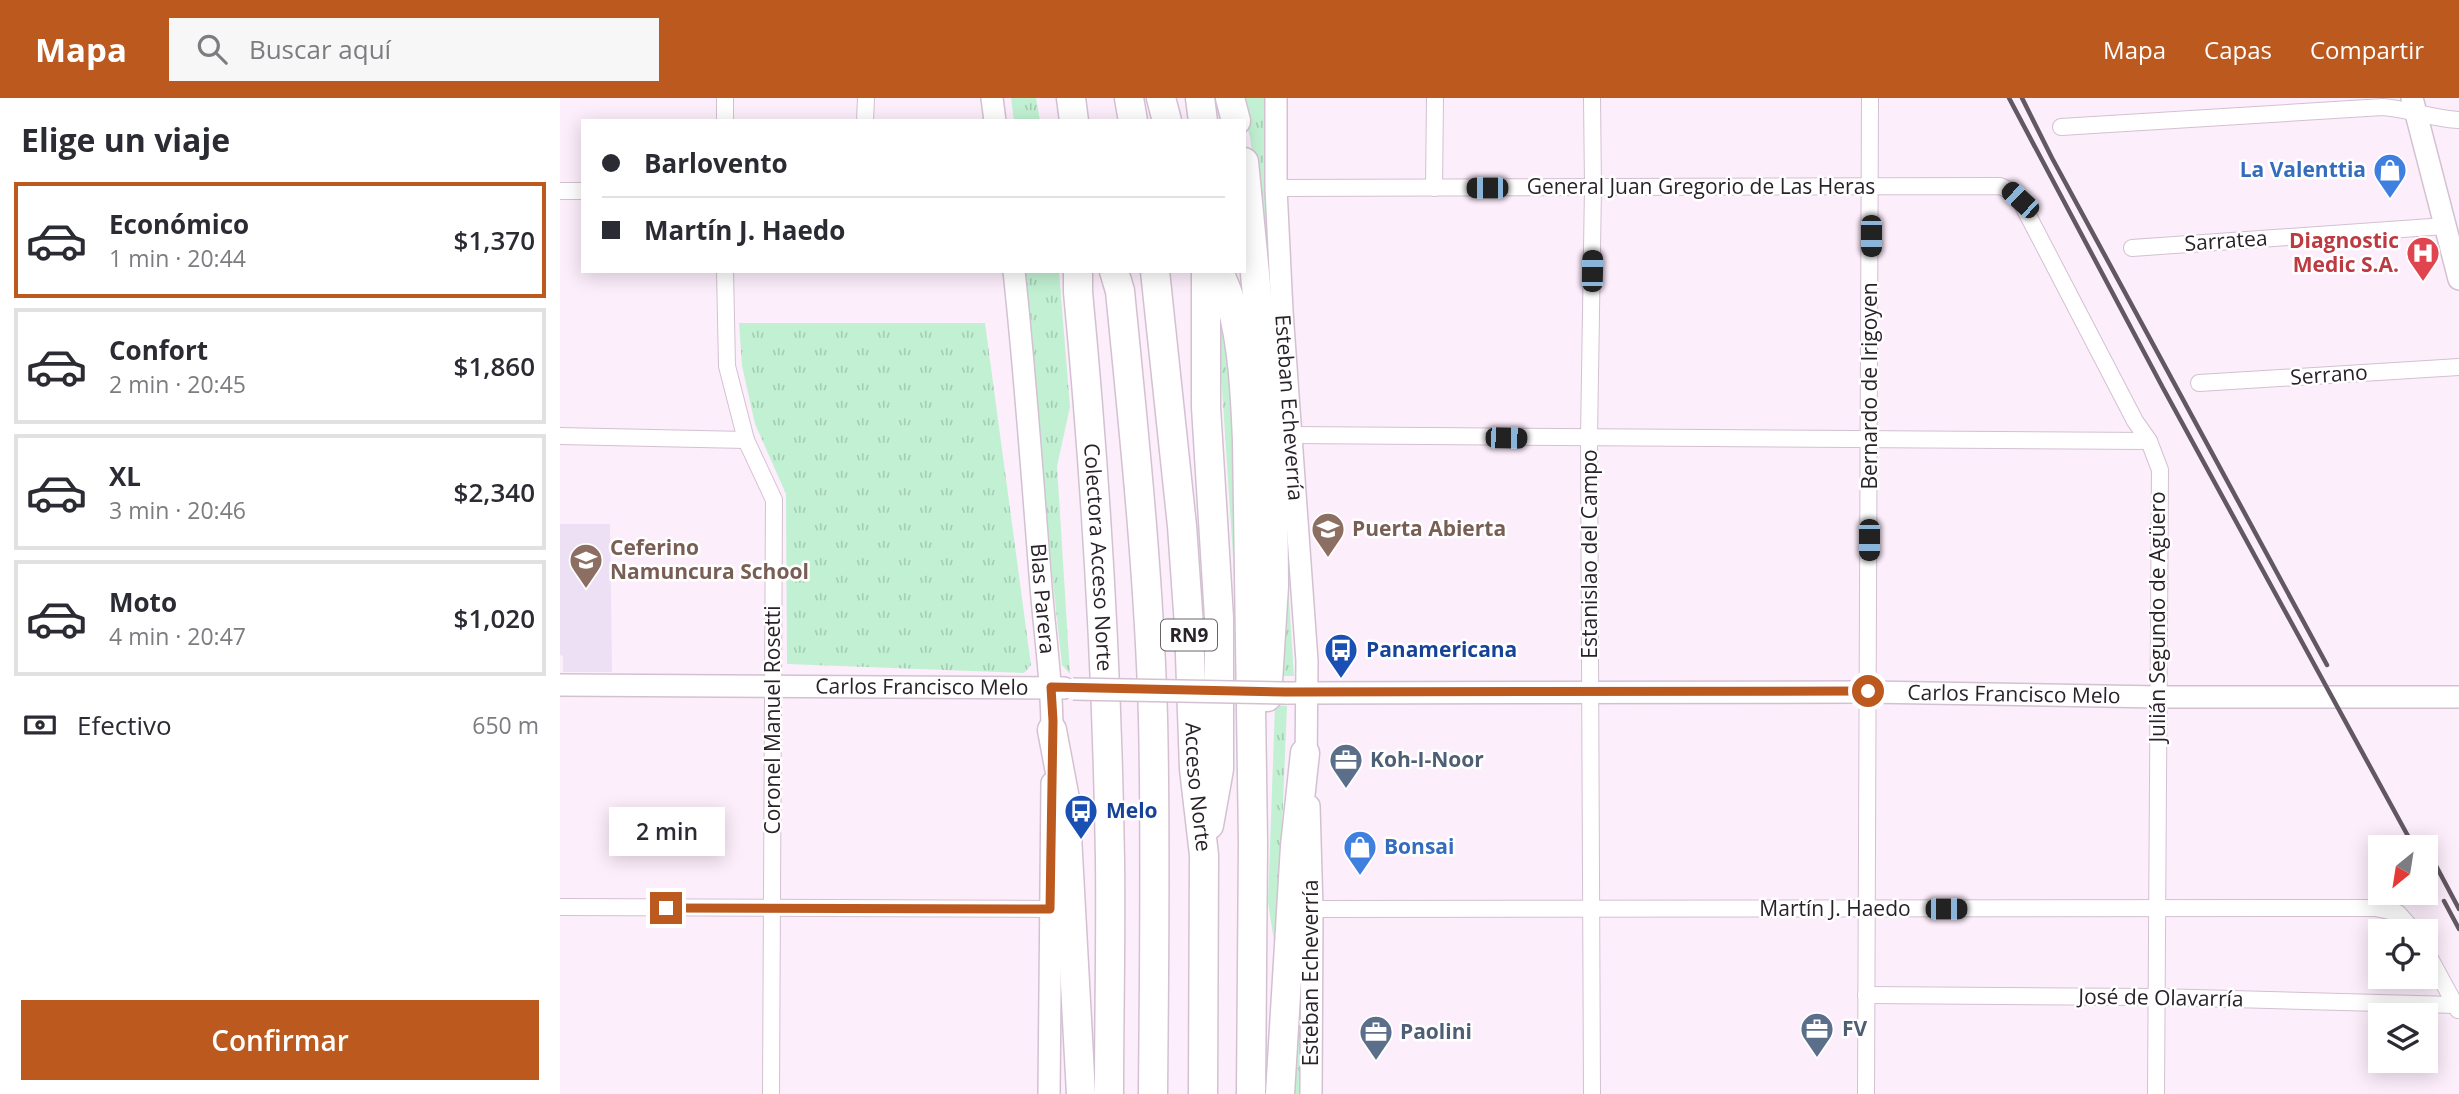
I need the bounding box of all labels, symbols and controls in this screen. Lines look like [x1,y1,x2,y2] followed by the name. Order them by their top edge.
[169,18,659,81] search box
[35,27,127,72] text: Mapa
[193,30,231,68] icon: search
[249,31,391,67] text: Buscar aquí
[2103,33,2166,66] text: Mapa
[2204,33,2272,66] text: Capas
[2310,33,2424,66] text: Compartir
[21,118,230,161] text: Elige un viaje
[644,145,788,181] text: Barlovento
[2371,151,2409,200] shop icon: La Valenttia
[2240,155,2366,183] place label: La Valenttia
[1527,172,1875,200] street label: General Juan Gregorio de Las Heras
[1467,178,1509,199] car
[1998,178,2043,222] car
[109,206,249,242] text: Económico
[25,209,88,272] icon: car
[644,212,845,248] text: Martín J. Haedo
[1861,215,1882,257] car
[454,222,535,258] text: $1,370
[2184,223,2268,257] street label: Sarratea
[2289,226,2399,278] place label: Diagnostic Medic S.A.
[2404,234,2442,283] hospital icon: Diagnostic Medic S.A.
[109,242,246,274] text: 1 min · 20:44
[1582,250,1603,292] car
[1855,282,1883,490] street label: Bernardo de Irigoyen
[1269,313,1311,502] street label: Esteban Echeverría
[109,332,208,368] text: Confort
[25,335,88,398] icon: car
[454,348,535,384] text: $1,860
[2289,357,2369,391] street label: Serrano
[109,368,246,400] text: 2 min · 20:45
[1485,427,1528,449] car
[1078,442,1119,672] street label: Colectora Acceso Norte
[1575,449,1603,659] street label: Estanislao del Campo
[109,458,141,494] text: XL
[25,461,88,524] icon: car
[454,474,535,510] text: $2,340
[2143,491,2171,745] street label: Julián Segundo de Agüero
[109,494,246,526] text: 3 min · 20:46
[1309,510,1347,559] school or university icon: Puerta Abierta
[1352,514,1506,542] place label: Puerta Abierta
[1859,519,1880,561] car
[610,533,809,585] place label: Ceferino Namuncura School
[567,541,605,590] school or university icon: Ceferino Namuncura School
[1025,542,1062,655] street label: Blas Parera
[109,584,177,620] text: Moto
[25,587,88,650] icon: car
[454,600,535,636] text: $1,020
[758,605,786,835] street label: Coronel Manuel Rosetti
[109,620,246,652] text: 4 min · 20:47
[1161,620,1217,650] road number: RN9
[1322,631,1360,680] bus stop icon: Panamericana
[1366,635,1517,663] place label: Panamericana
[815,672,1029,701] street label: Carlos Francisco Melo
[1852,675,1884,707] route start
[1907,678,2121,709] street label: Carlos Francisco Melo
[21,706,59,744] icon: cash
[77,707,172,743] text: Efectivo
[472,709,539,741] text: 650 m
[1179,722,1218,853] street label: Acceso Norte
[1327,741,1365,790] office icon: Koh-I-Noor
[1370,745,1484,773] place label: Koh-I-Noor
[1062,792,1100,841] bus stop icon: Melo
[1106,796,1158,824] place label: Melo
[608,806,724,856] callout: 2 min
[636,815,698,847] text: 2 min
[1341,828,1379,877] shop icon: Bonsai
[1384,832,1454,860] place label: Bonsai
[2368,835,2438,905] north arrow
[2368,835,2438,1073] map controls
[1296,880,1324,1066] street label: Esteban Echeverría
[650,892,682,924] route end
[1759,894,1911,922] street label: Martín J. Haedo
[1926,899,1968,920] car
[2368,919,2438,989] button: locate
[2076,982,2244,1012] street label: José de Olavarría
[21,1000,539,1080] button: Confirmar
[2368,1003,2438,1073] button: layers
[1798,1010,1836,1059] office icon: FV
[1357,1013,1395,1062] office icon: Paolini
[1842,1014,1868,1042] place label: FV
[1400,1017,1472,1045] place label: Paolini

